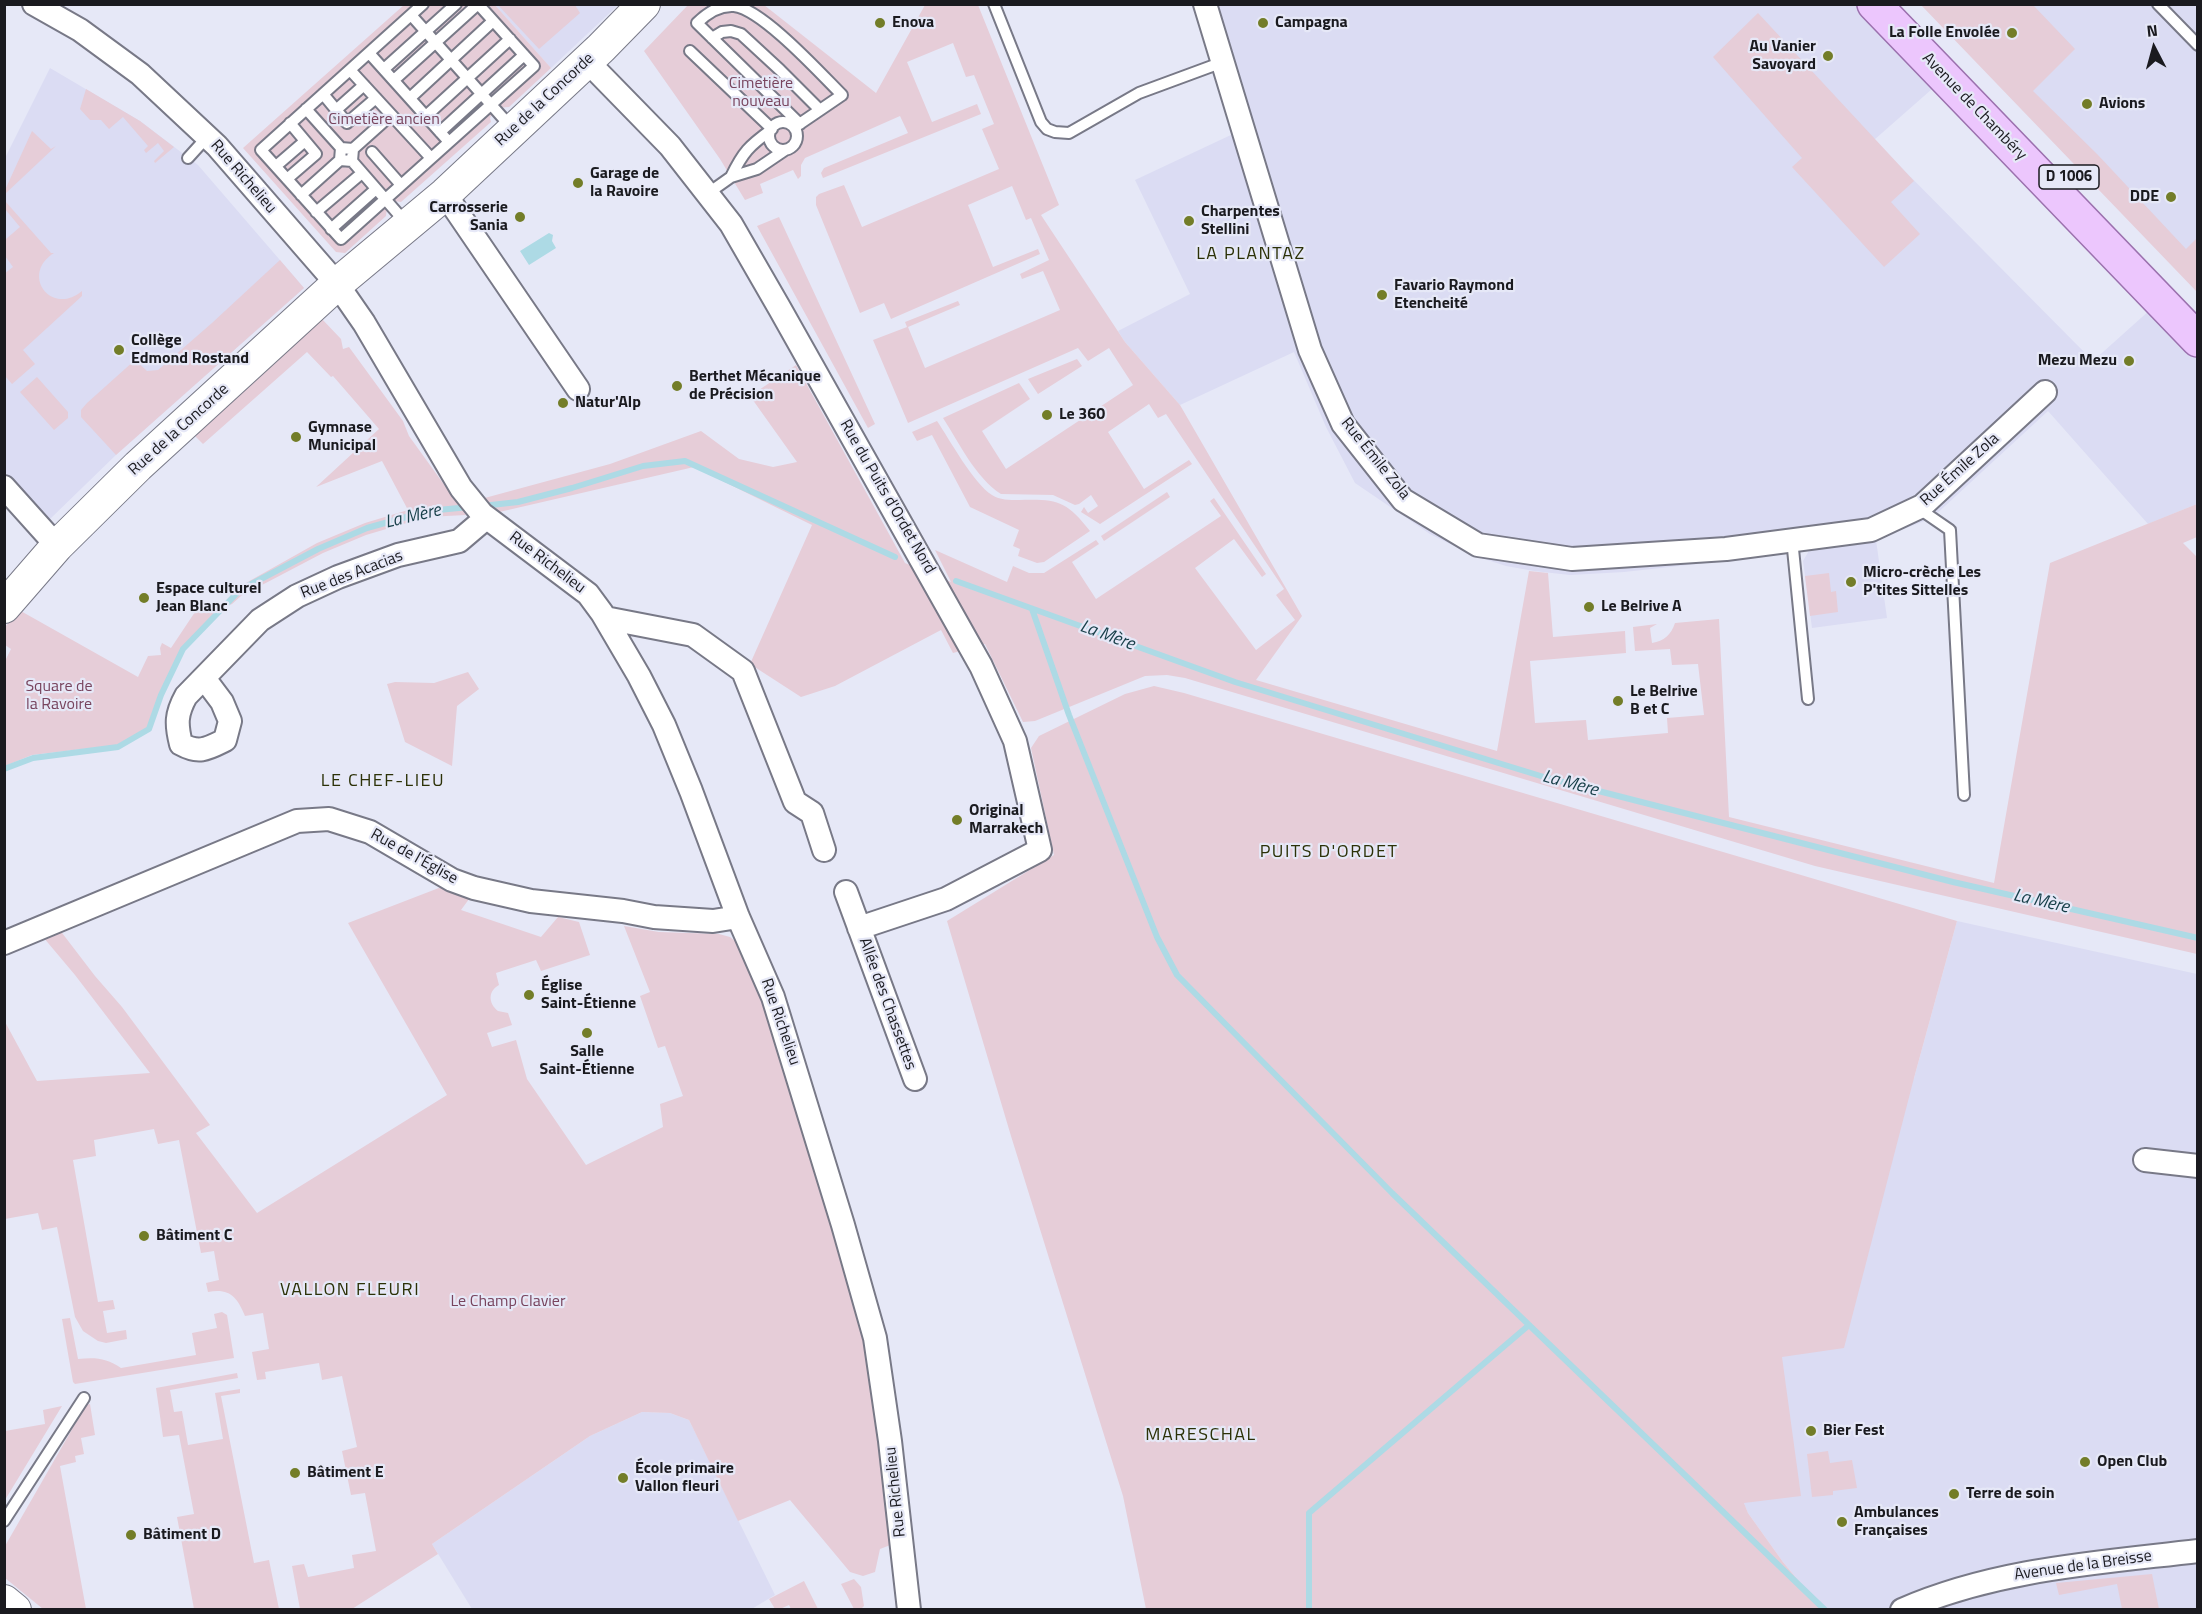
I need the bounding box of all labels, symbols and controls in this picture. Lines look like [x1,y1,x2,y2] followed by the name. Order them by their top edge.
[892,13,934,33] place label: Enova
[1275,13,1348,33] place label: Campagna
[873,16,887,30] marker: Enova
[1256,16,1270,30] marker: Campagna
[2124,18,2184,78] north arrow
[2145,18,2159,43] text: N
[1889,23,2000,43] place label: La Folle Envolée
[2005,26,2019,40] marker: La Folle Envolée
[1749,37,1816,75] place label: Au Vanier Savoyard
[492,49,598,151] street label: Rue de la Concorde
[1821,49,1835,63] marker: Au Vanier Savoyard
[1918,49,2030,165] street label: Avenue de Chambéry
[729,74,793,112] park label: Cimetière nouveau
[2099,94,2145,114] place label: Avions
[2080,97,2094,111] marker: Avions
[328,110,440,130] park label: Cimetière ancien
[206,136,280,218] street label: Rue Richelieu
[590,164,659,202] place label: Garage de la Ravoire
[2039,165,2099,189] road number: D 1006
[571,176,585,190] marker: Garage de la Ravoire
[2130,187,2159,207] place label: DDE
[2164,190,2178,204] marker: DDE
[429,198,508,236] place label: Carrosserie Sania
[1201,202,1280,240] place label: Charpentes Stellini
[513,210,527,224] marker: Carrosserie Sania
[1182,214,1196,228] marker: Charpentes Stellini
[1196,244,1306,266] district label: LA PLANTAZ
[1394,276,1514,314] place label: Favario Raymond Etencheité
[1375,288,1389,302] marker: Favario Raymond Etencheité
[131,331,249,369] place label: Collège Edmond Rostand
[112,343,126,357] marker: Collège Edmond Rostand
[2038,351,2117,371] place label: Mezu Mezu
[2122,354,2136,368] marker: Mezu Mezu
[689,367,821,405] place label: Berthet Mécanique de Précision
[670,379,684,393] marker: Berthet Mécanique de Précision
[125,380,233,480] street label: Rue de la Concorde
[575,393,641,413] place label: Natur'Alp
[556,396,570,410] marker: Natur'Alp
[1059,405,1105,425] place label: Le 360
[1040,408,1054,422] marker: Le 360
[1336,414,1414,504] street label: Rue Émile Zola
[835,417,939,577] street label: Rue du Puits d'Ordet Nord
[308,418,376,456] place label: Gymnase Municipal
[289,430,303,444] marker: Gymnase Municipal
[1917,430,2003,510] street label: Rue Émile Zola
[383,500,443,534] water label: La Mère
[505,528,589,598] street label: Rue Richelieu
[298,547,406,603] street label: Rue des Acacias
[1863,563,1981,601] place label: Micro-crèche Les P'tites Sittelles
[1844,575,1858,589] marker: Micro-crèche Les P'tites Sittelles
[156,579,261,617] place label: Espace culturel Jean Blanc
[137,591,151,605] marker: Espace culturel Jean Blanc
[1601,597,1682,617] place label: Le Belrive A
[1582,600,1596,614] marker: Le Belrive A
[1077,616,1137,656] water label: La Mère
[25,677,93,715] park label: Square de la Ravoire
[1630,682,1698,720] place label: Le Belrive B et C
[1611,694,1625,708] marker: Le Belrive B et C
[1540,766,1600,802] water label: La Mère
[321,771,445,793] district label: LE CHEF-LIEU
[969,801,1043,839] place label: Original Marrakech
[950,813,964,827] marker: Original Marrakech
[367,825,461,889] street label: Rue de l'Église
[1260,842,1398,864] district label: PUITS D'ORDET
[2011,885,2071,919] water label: La Mère
[854,935,920,1073] street label: Allée des Chassettes
[541,976,636,1014] place label: Église Saint-Étienne
[756,976,804,1068] street label: Rue Richelieu
[522,988,536,1002] marker: Église Saint-Étienne
[580,1026,594,1040] marker: Salle Saint-Étienne
[539,1042,635,1080] place label: Salle Saint-Étienne
[156,1226,232,1246] place label: Bâtiment C
[137,1229,151,1243] marker: Bâtiment C
[280,1280,420,1302] district label: VALLON FLEURI
[451,1292,565,1312] park label: Le Champ Clavier
[1823,1421,1884,1441] place label: Bier Fest
[1804,1424,1818,1438] marker: Bier Fest
[1145,1425,1257,1447] district label: MARESCHAL
[882,1446,910,1538] street label: Rue Richelieu
[2097,1452,2167,1472] place label: Open Club
[2078,1455,2092,1469] marker: Open Club
[635,1459,734,1497] place label: École primaire Vallon fleuri
[307,1463,384,1483] place label: Bâtiment E
[288,1466,302,1480] marker: Bâtiment E
[616,1471,630,1485] marker: École primaire Vallon fleuri
[1966,1484,2055,1504] place label: Terre de soin
[1947,1487,1961,1501] marker: Terre de soin
[1854,1503,1939,1541] place label: Ambulances Françaises
[1835,1515,1849,1529] marker: Ambulances Françaises
[143,1525,221,1545] place label: Bâtiment D
[124,1528,138,1542] marker: Bâtiment D
[2013,1547,2153,1585] street label: Avenue de la Breisse

